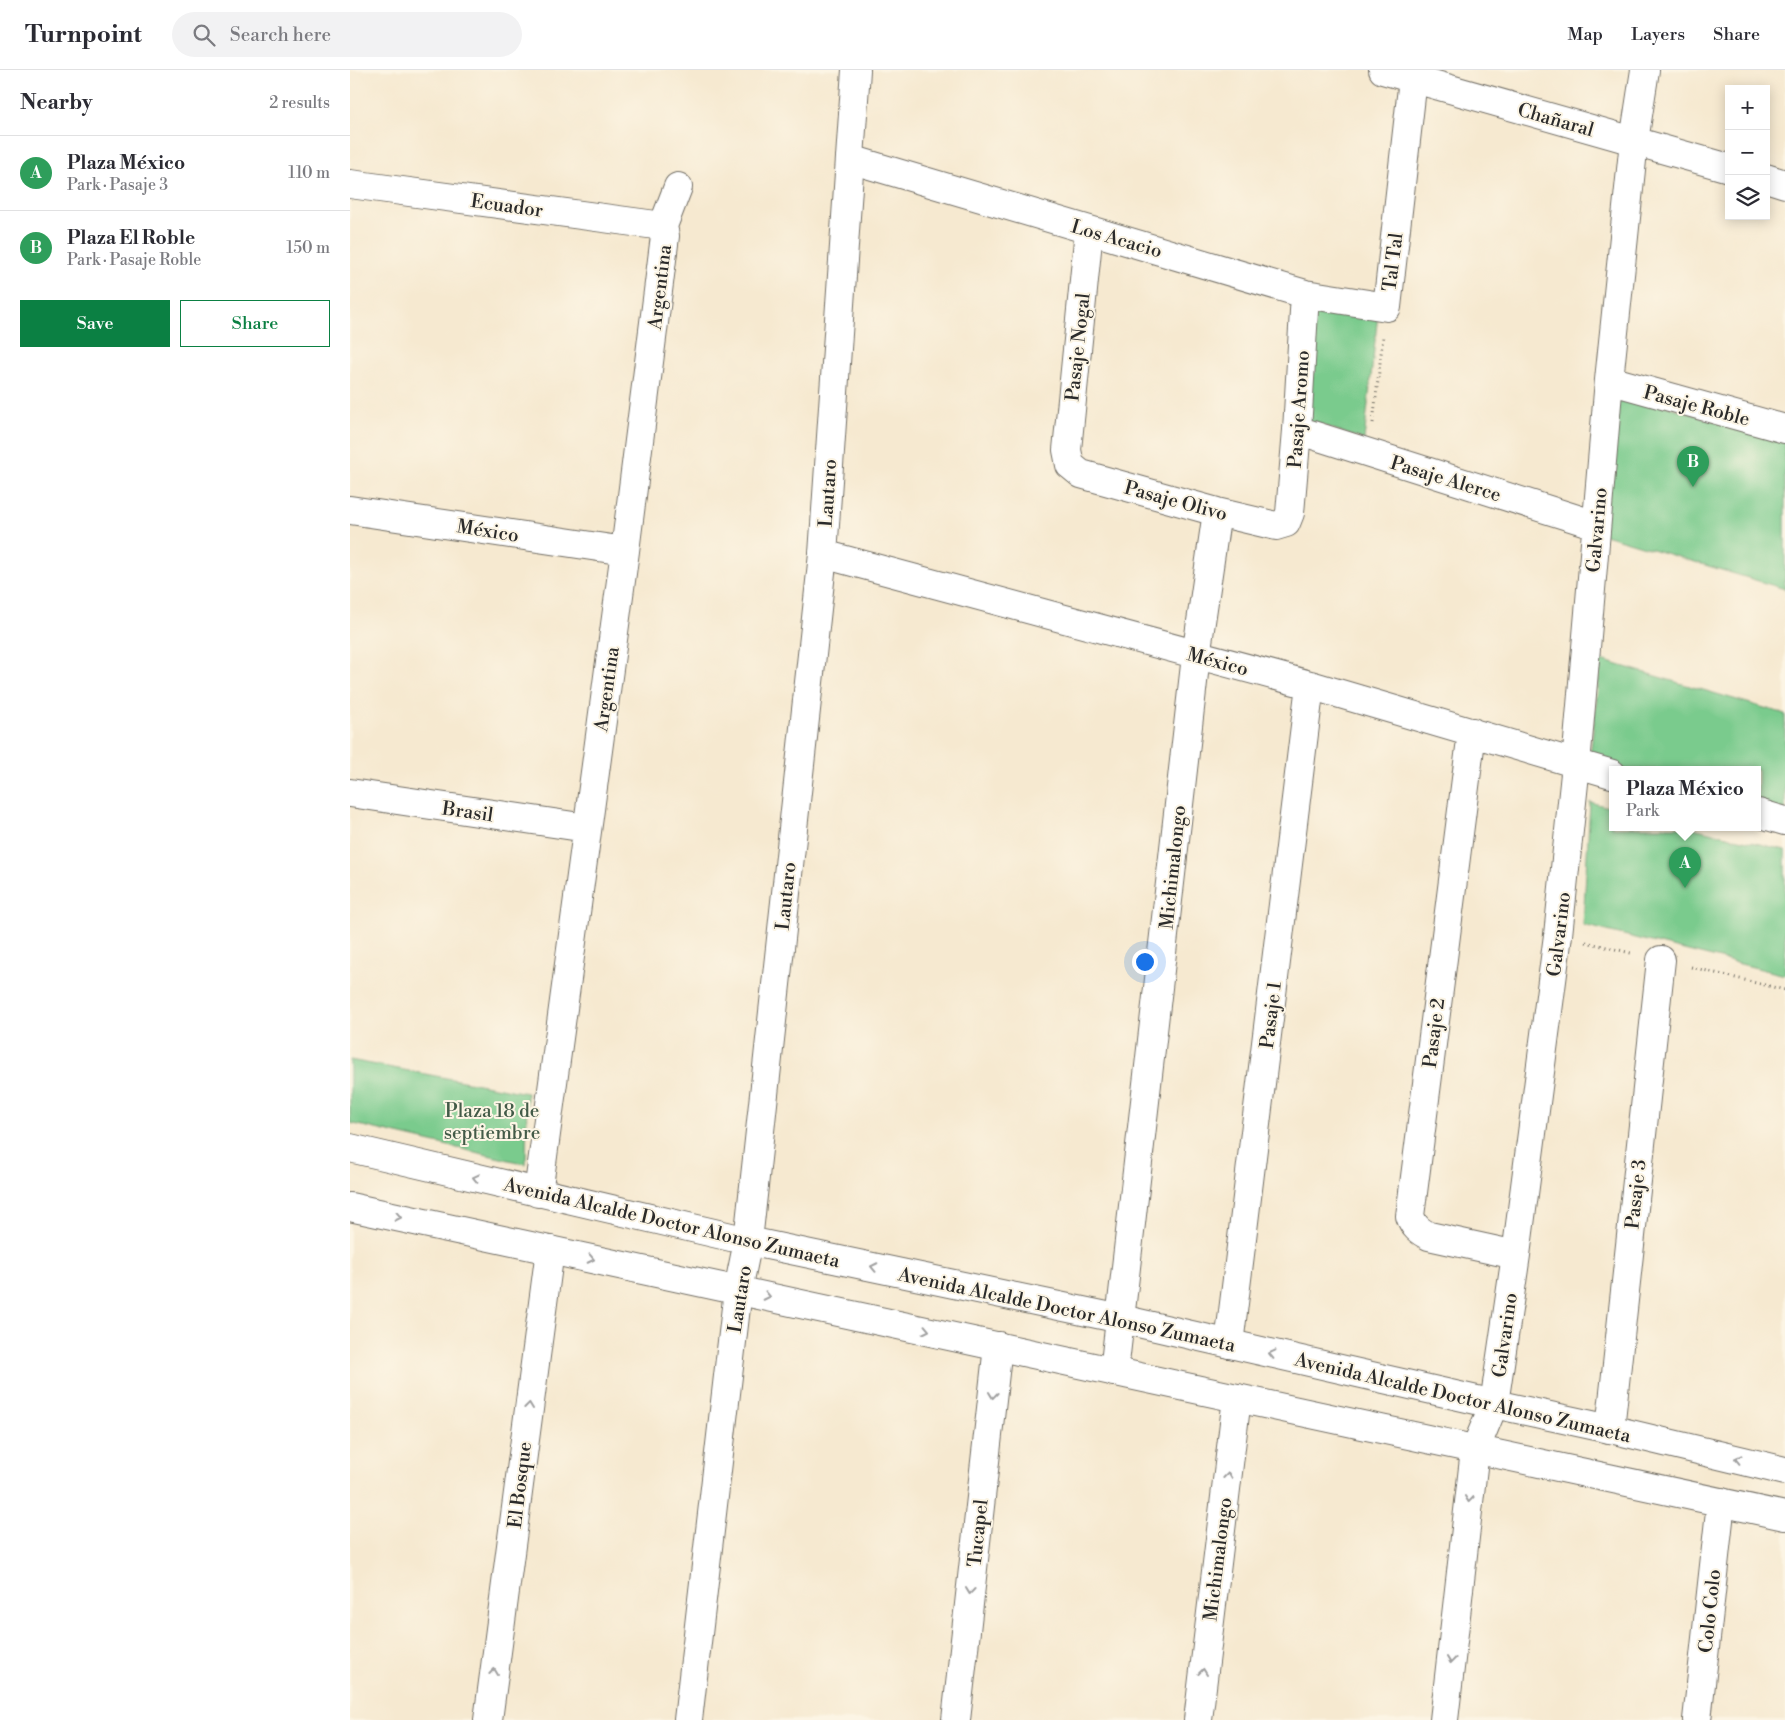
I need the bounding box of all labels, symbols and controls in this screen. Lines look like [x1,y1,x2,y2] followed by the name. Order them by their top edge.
[172,12,522,57] search box
[25,20,142,50] text: Turnpoint
[190,21,218,49] icon: search
[230,23,331,47] text: Search here
[1568,23,1603,46] text: Map
[1631,23,1685,46] text: Layers
[1713,23,1760,46] text: Share
[1725,85,1770,220] map controls
[1725,85,1770,130] button: +
[20,90,93,116] text: Nearby
[269,93,330,113] text: 2 results
[1515,98,1597,142] street label: Chañaral
[1725,130,1770,175] button: −
[67,151,185,175] text: Plaza México
[30,163,42,183] text: A
[288,163,330,183] text: 110 m
[67,175,168,195] text: Park · Pasaje 3
[1725,175,1770,220] button: layers
[469,189,545,223] street label: Ecuador
[1068,215,1165,263] street label: Los Acacio
[67,226,195,250] text: Plaza El Roble
[1377,231,1409,293] street label: Tal Tal
[30,238,42,258] text: B
[286,238,330,258] text: 150 m
[643,243,677,332] street label: Argentina
[67,250,201,270] text: Park · Pasaje Roble
[1060,291,1096,402] street label: Pasaje Nogal
[20,300,170,347] button: Save
[180,300,330,347] button: Share
[1283,349,1315,469] street label: Pasaje Aromo
[1641,380,1752,432] street label: Pasaje Roble
[1677,446,1709,487] pin: B
[1387,451,1504,507] street label: Pasaje Alerce
[814,458,842,528] street label: Lautaro
[1122,476,1230,526] street label: Pasaje Olivo
[1581,487,1613,574] street label: Galvarino
[455,514,521,548] street label: México
[1184,642,1251,682] street label: México
[589,645,625,734] street label: Argentina
[1609,766,1761,831] popup
[1626,777,1744,801] text: Plaza México
[440,796,495,827] street label: Brasil
[1626,801,1659,821] text: Park
[1155,804,1191,930] street label: Michimalongo
[1669,847,1701,888] pin: A
[770,861,801,931] street label: Lautaro
[1542,890,1576,978] street label: Galvarino
[1132,949,1158,975] your location
[1255,980,1287,1050] street label: Pasaje 1
[1418,997,1450,1069] street label: Pasaje 2
[444,1099,540,1145] park label: Plaza 18 de septiembre
[1620,1158,1652,1230] street label: Pasaje 3
[500,1172,843,1273] street label: Avenida Alcalde Doctor Alonso Zumaeta
[472,1173,481,1184] one-way arrow
[393,1211,402,1222] one-way arrow
[586,1253,595,1263] one-way arrow
[869,1262,878,1273] one-way arrow
[895,1262,1238,1358] street label: Avenida Alcalde Doctor Alonso Zumaeta
[723,1264,757,1335] street label: Lautaro
[762,1290,771,1301] one-way arrow
[1487,1291,1523,1379] street label: Galvarino
[921,1324,930,1335] one-way arrow
[1291,1347,1634,1448] street label: Avenida Alcalde Doctor Alonso Zumaeta
[1267,1349,1276,1360] one-way arrow
[988,1391,999,1399] one-way arrow
[523,1402,534,1410] one-way arrow
[503,1440,537,1530] street label: El Bosque
[1734,1455,1742,1465] one-way arrow
[1222,1471,1233,1479] one-way arrow
[1464,1495,1475,1503] one-way arrow
[1198,1496,1237,1622] street label: Michimalongo
[963,1498,994,1568] street label: Tucapel
[1694,1568,1726,1654] street label: Colo Colo
[965,1587,976,1595] one-way arrow
[1446,1657,1457,1665] one-way arrow
[488,1667,499,1675] one-way arrow
[1198,1667,1208,1676] one-way arrow

